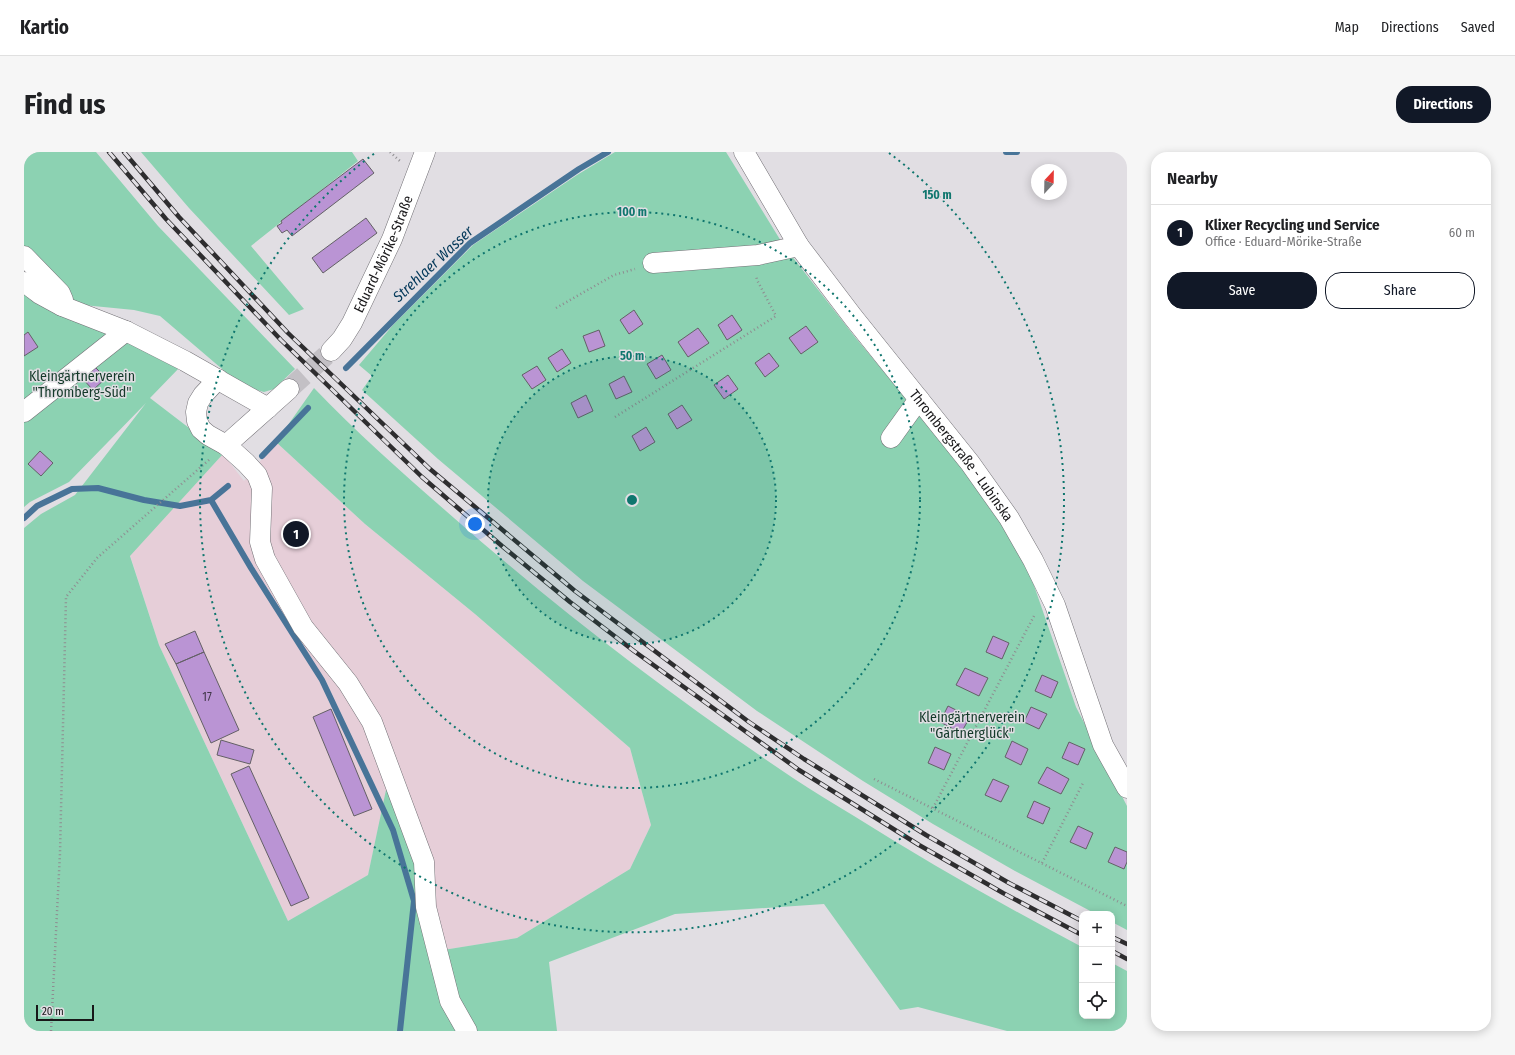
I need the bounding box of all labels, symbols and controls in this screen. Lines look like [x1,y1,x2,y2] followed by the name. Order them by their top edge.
[20,16,69,39] text: Kartio
[1335,19,1359,36] text: Map
[1381,19,1439,36] text: Directions
[1461,19,1495,36] text: Saved
[1396,86,1491,123] button: Directions
[24,88,106,121] text: Find us
[1031,164,1067,200] north arrow
[1167,168,1218,189] text: Nearby
[922,188,952,202] text: 150 m
[350,193,416,315] street label: Eduard-Mörike-Straße
[617,205,647,219] text: 100 m
[1205,216,1380,234] text: Klixer Recycling und Service
[388,222,477,306] water label: Strehlaer Wasser
[1177,225,1183,240] text: 1
[1449,225,1475,240] text: 60 m
[1205,234,1362,249] text: Office · Eduard-Mörike-Straße
[1167,272,1317,309] button: Save
[1325,272,1475,309] button: Share
[620,349,644,363] text: 50 m
[29,368,135,401] park label: Kleingärtnerverein "Thromberg-Süd"
[906,386,1017,525] street label: Thrombergstraße - Lubinska
[625,493,639,507] centre of rings
[465,514,485,534] your location
[283,519,309,549] pin: 1
[202,690,212,704] house number: 17
[919,709,1025,742] park label: Kleingärtnerverein "Gärtnerglück"
[1079,911,1115,1019] map controls
[1079,911,1115,947] button: +
[1079,947,1115,983] button: −
[1079,983,1115,1019] button: locate
[36,1003,94,1022] scale bar
[42,1005,64,1018] text: 20 m

